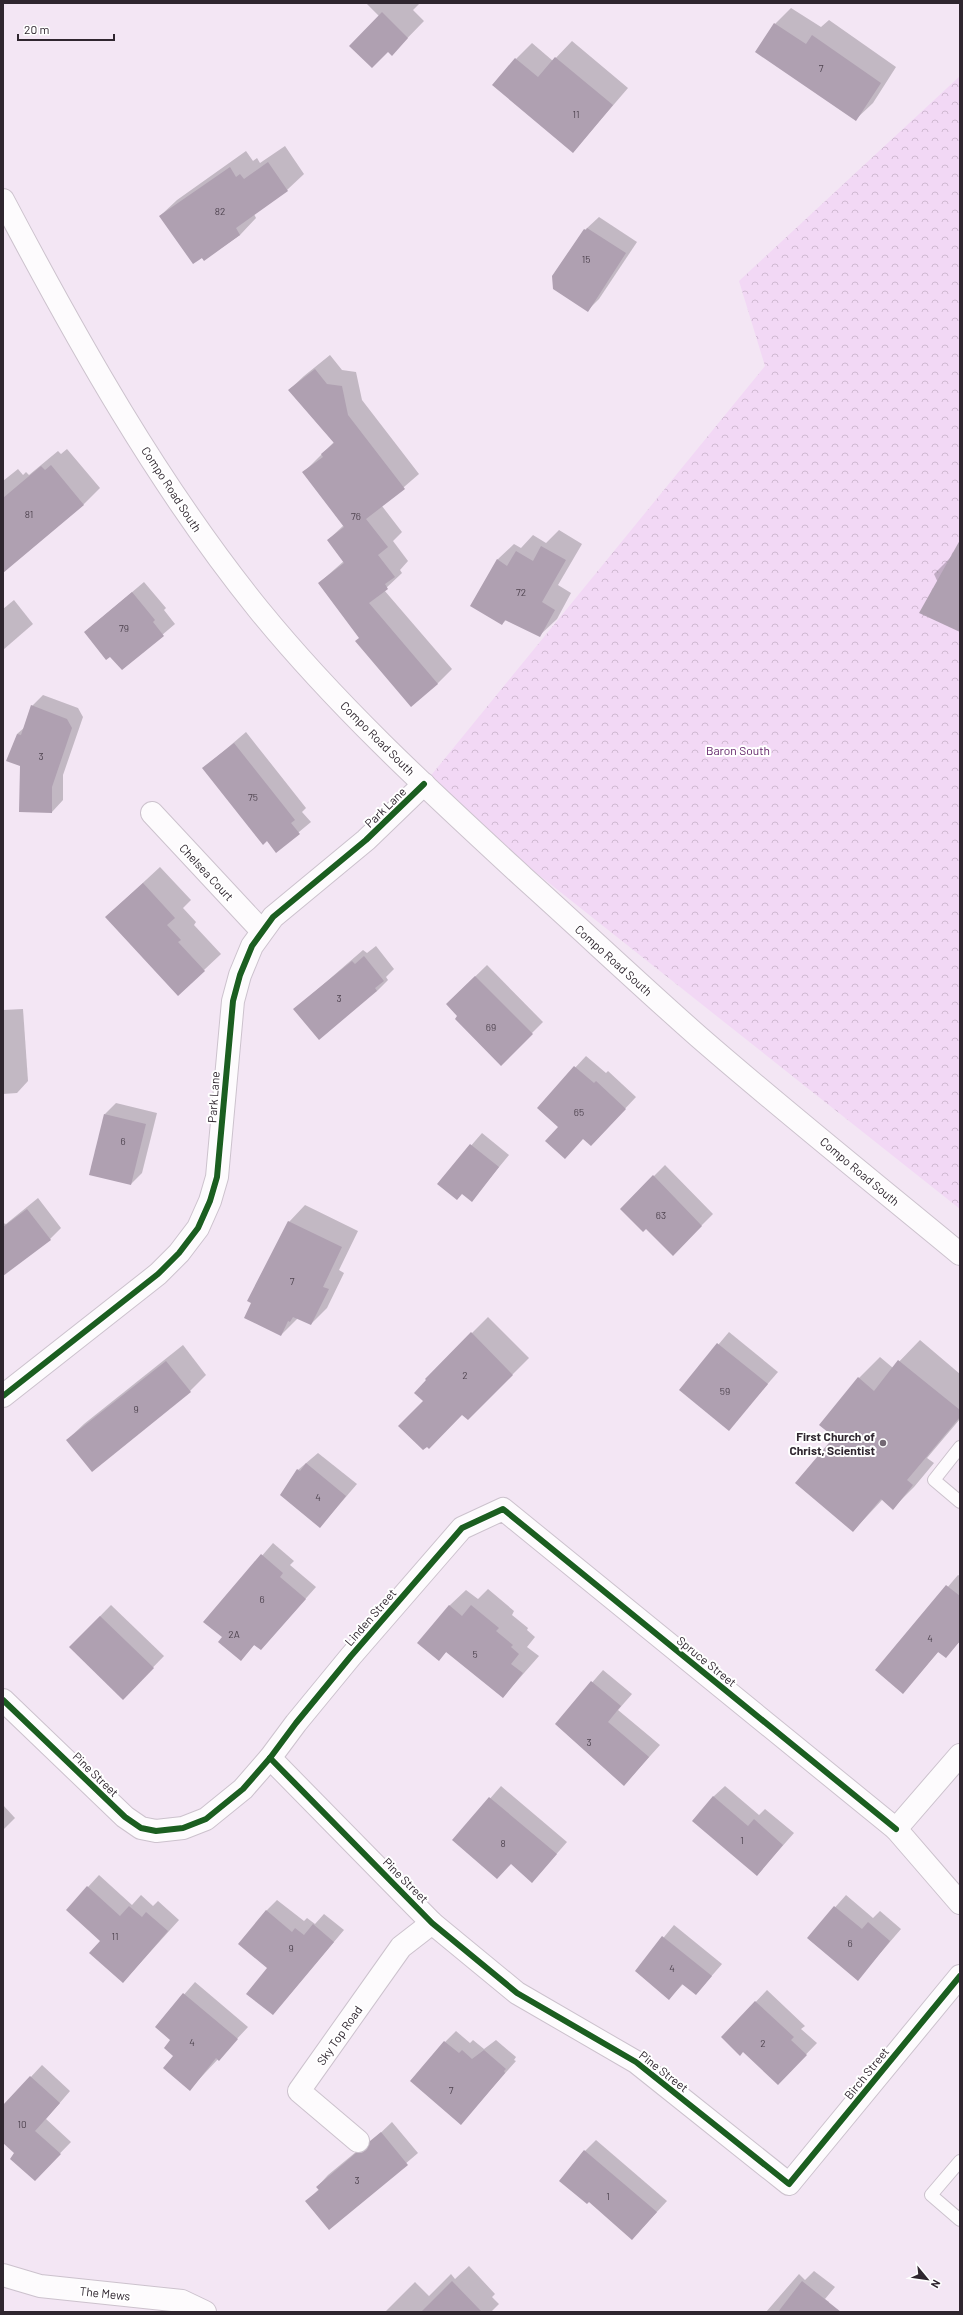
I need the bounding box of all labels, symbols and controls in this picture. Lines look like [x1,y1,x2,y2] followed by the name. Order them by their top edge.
[18,16,114,42] scale bar
[24,22,50,36] text: 20 m
[819,62,824,74] house number: 7
[572,108,580,120] house number: 11
[215,205,225,217] house number: 82
[582,253,590,265] house number: 15
[139,444,205,534] street label: Compo Road South
[25,508,33,520] house number: 81
[351,510,361,522] house number: 76
[516,586,526,598] house number: 72
[119,622,129,634] house number: 79
[338,698,418,778] street label: Compo Road South
[706,743,770,757] park label: Baron South
[38,750,44,762] house number: 3
[362,784,408,830] street label: Park Lane
[248,791,258,803] house number: 75
[177,841,237,903] street label: Chelsea Court
[573,922,655,998] street label: Compo Road South
[336,992,342,1004] house number: 3
[486,1021,496,1033] house number: 69
[204,1071,222,1123] street label: Park Lane
[574,1106,584,1118] house number: 65
[818,1134,902,1208] street label: Compo Road South
[120,1135,126,1147] house number: 6
[656,1209,666,1221] house number: 63
[290,1275,295,1287] house number: 7
[462,1369,468,1381] house number: 2
[720,1385,730,1397] house number: 59
[133,1403,139,1415] house number: 9
[789,1429,875,1457] place label: First Church of Christ, Scientist
[878,1438,888,1448] marker: First Church of Christ, Scientist
[315,1491,321,1503] house number: 4
[341,1586,399,1648] street label: Linden Street
[259,1593,265,1605] house number: 6
[228,1628,240,1640] house number: 2A
[927,1632,933,1644] house number: 4
[675,1633,739,1689] street label: Spruce Street
[472,1648,478,1660] house number: 5
[586,1736,592,1748] house number: 3
[70,1749,122,1799] street label: Pine Street
[740,1834,744,1846] house number: 1
[500,1837,506,1849] house number: 8
[381,1855,431,1905] street label: Pine Street
[111,1930,119,1942] house number: 11
[847,1937,853,1949] house number: 6
[288,1942,294,1954] house number: 9
[669,1962,675,1974] house number: 4
[313,2003,365,2067] street label: Sky Top Road
[189,2036,195,2048] house number: 4
[760,2037,766,2049] house number: 2
[841,2044,891,2102] street label: Birch Street
[637,2048,691,2094] street label: Pine Street
[449,2084,454,2096] house number: 7
[17,2118,27,2130] house number: 10
[354,2174,360,2186] house number: 3
[606,2190,610,2202] house number: 1
[907,2259,947,2299] north arrow
[929,2278,944,2290] text: N
[79,2283,131,2303] street label: The Mews

